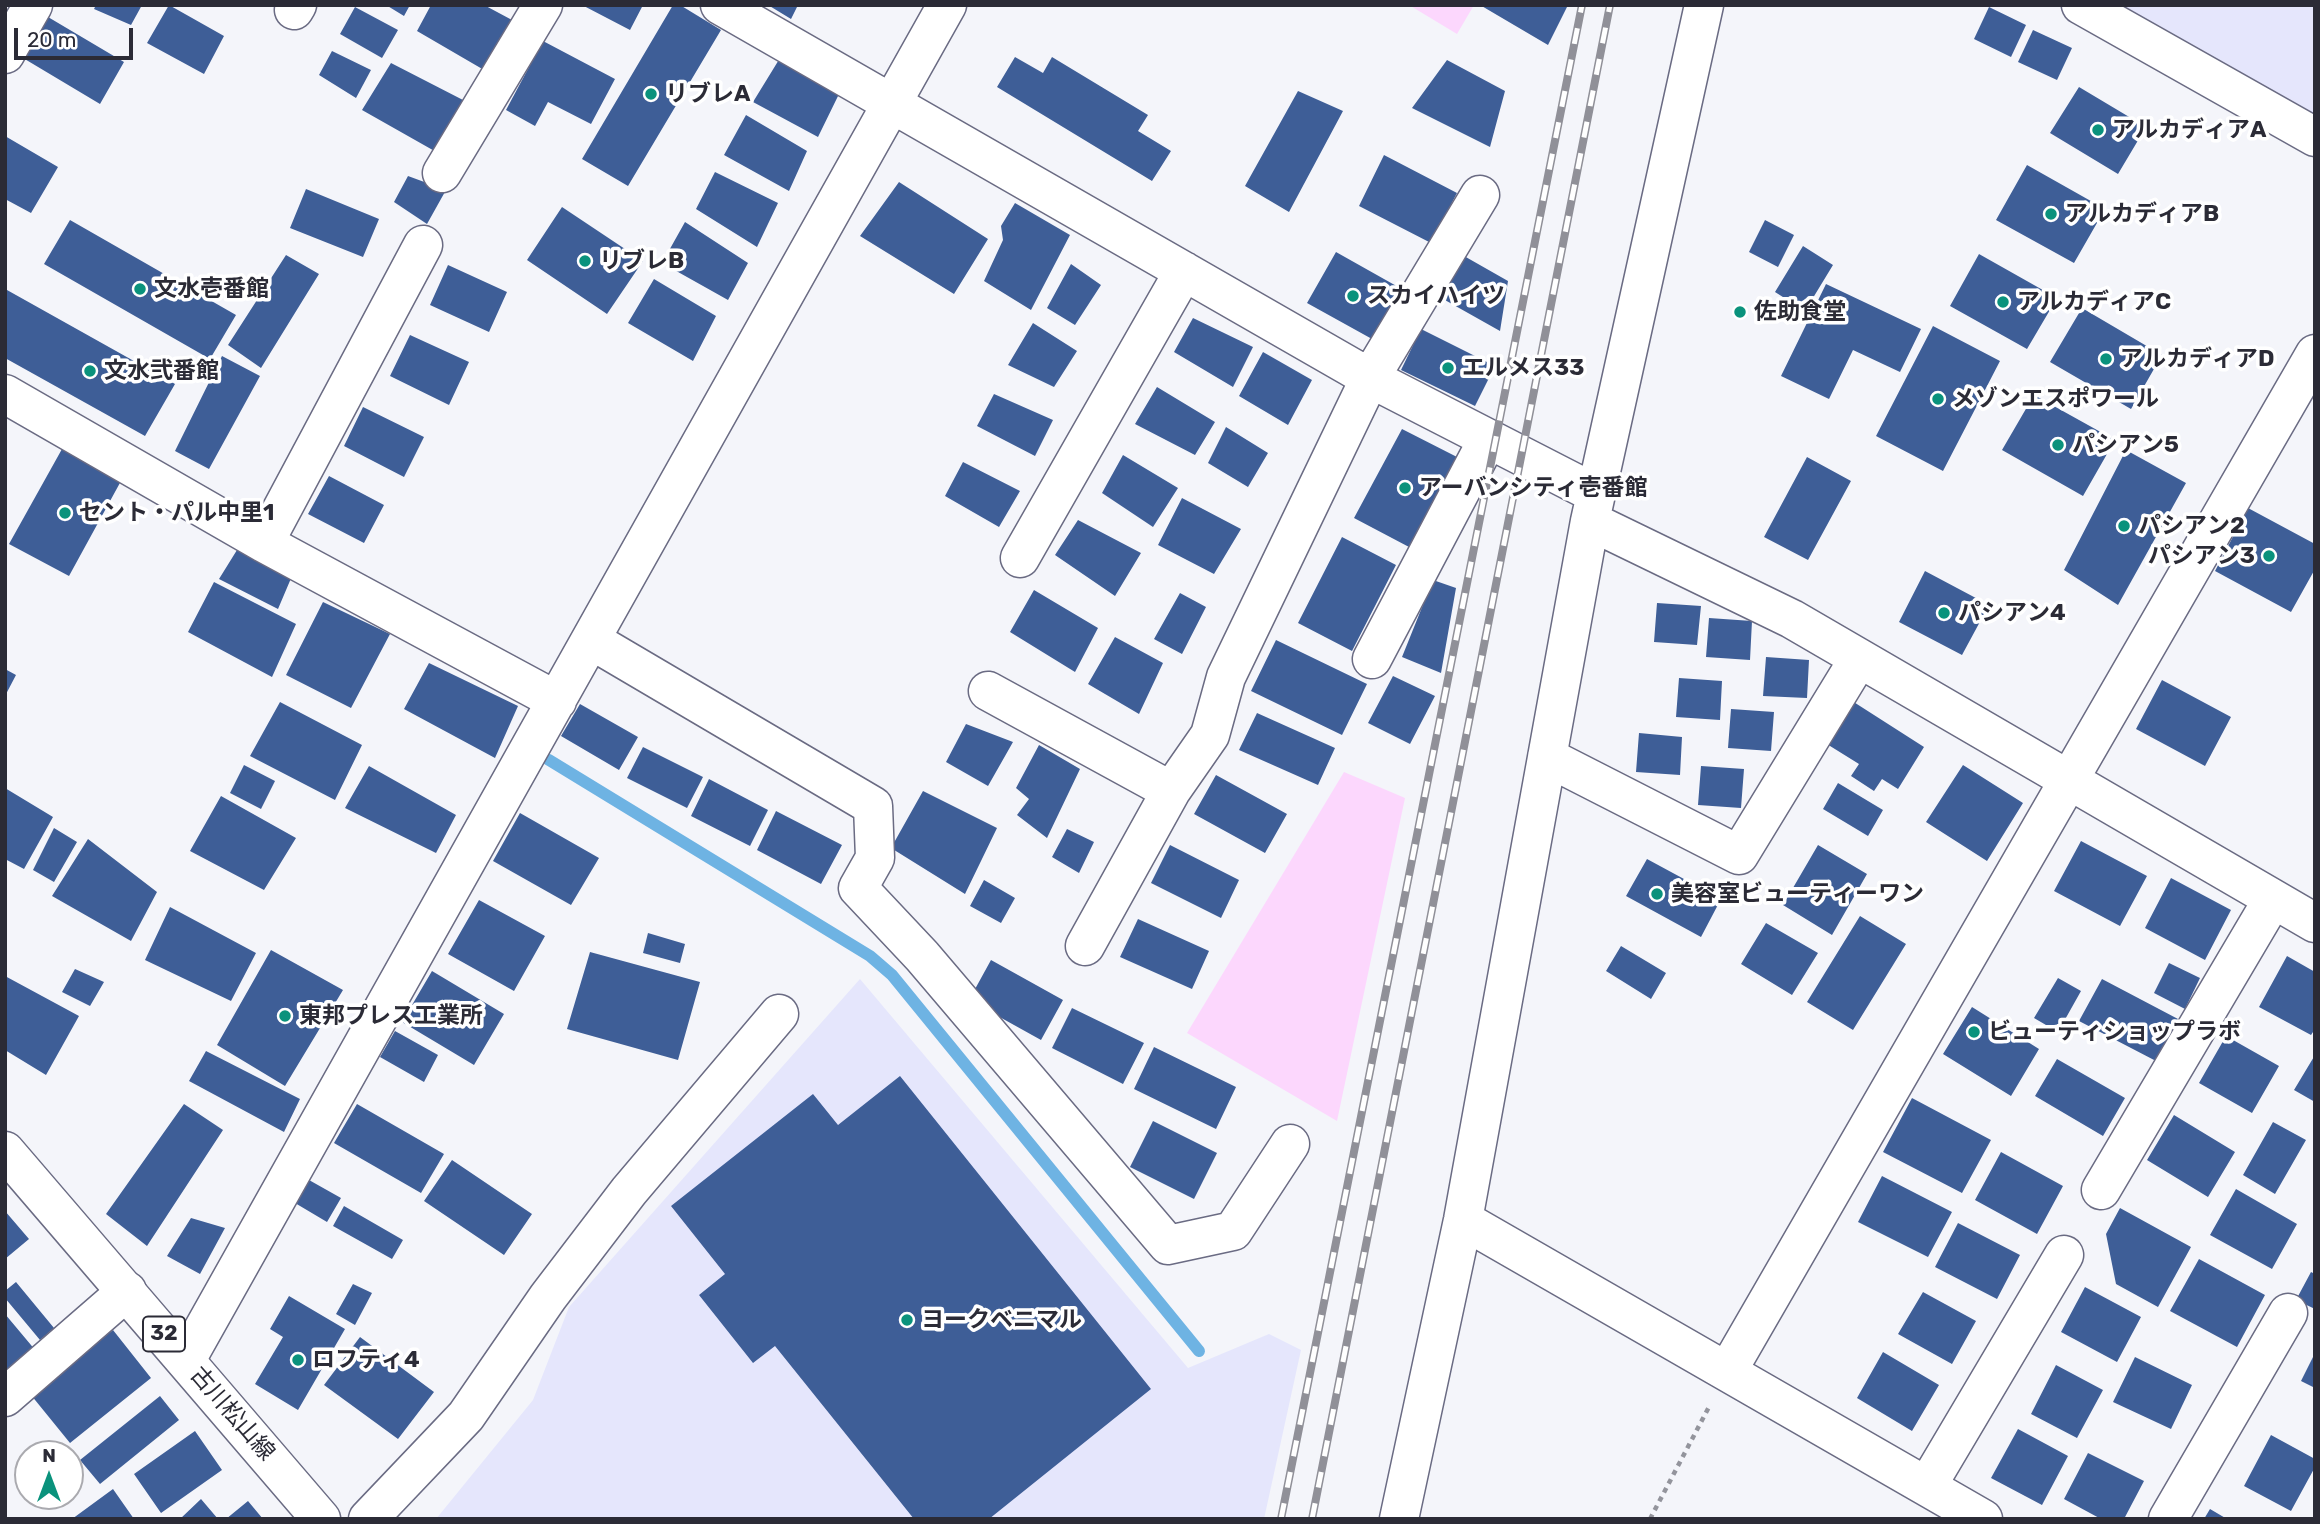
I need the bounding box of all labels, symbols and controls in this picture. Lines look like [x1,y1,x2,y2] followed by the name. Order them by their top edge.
[18,14,136,58] scale bar
[27,27,76,52] text: 20 m
[665,80,750,108] place label: リブレA
[643,86,659,102] marker: リブレA
[2112,116,2266,144] place label: アルカディアA
[2090,122,2106,138] marker: アルカディアA
[2065,200,2219,228] place label: アルカディアB
[2043,206,2059,222] marker: アルカディアB
[599,247,684,275] place label: リブレB
[577,253,593,269] marker: リブレB
[154,275,269,303] place label: 文水壱番館
[132,281,148,297] marker: 文水壱番館
[1367,282,1505,310] place label: スカイハイツ
[1345,288,1361,304] marker: スカイハイツ
[2017,288,2171,316] place label: アルカディアC
[1995,294,2011,310] marker: アルカディアC
[1754,298,1846,326] place label: 佐助食堂
[1732,304,1748,320] marker: 佐助食堂
[2120,345,2274,373] place label: アルカディアD
[2098,351,2114,367] marker: アルカディアD
[1462,354,1584,382] place label: エルメス33
[104,357,219,385] place label: 文水弐番館
[1440,360,1456,376] marker: エルメス33
[82,363,98,379] marker: 文水弐番館
[1952,385,2159,413] place label: メゾンエスポワール
[1930,391,1946,407] marker: メゾンエスポワール
[2072,431,2179,459] place label: パシアン5
[2050,437,2066,453] marker: パシアン5
[1419,474,1648,502] place label: アーバンシティ壱番館
[1397,480,1413,496] marker: アーバンシティ壱番館
[79,499,274,527] place label: セント・パル中里1
[57,505,73,521] marker: セント・パル中里1
[2138,512,2245,540] place label: パシアン2
[2116,518,2132,534] marker: パシアン2
[2148,542,2255,570] place label: パシアン3
[2261,548,2277,564] marker: パシアン3
[1958,599,2066,627] place label: パシアン4
[1936,605,1952,621] marker: パシアン4
[1671,880,1924,908] place label: 美容室ビューティーワン
[1649,886,1665,902] marker: 美容室ビューティーワン
[299,1002,483,1030] place label: 東邦プレス工業所
[277,1008,293,1024] marker: 東邦プレス工業所
[1988,1018,2241,1046] place label: ビューティショップラボ
[1966,1024,1982,1040] marker: ビューティショップラボ
[921,1306,1082,1334] place label: ヨークベニマル
[899,1312,915,1328] marker: ヨークベニマル
[143,1316,185,1352] road number: 32
[312,1346,420,1374] place label: ロフティ4
[290,1352,306,1368] marker: ロフティ4
[184,1362,280,1466] street label: 古川松山線
[14,1440,84,1510] north arrow
[42,1444,56,1467] text: N

